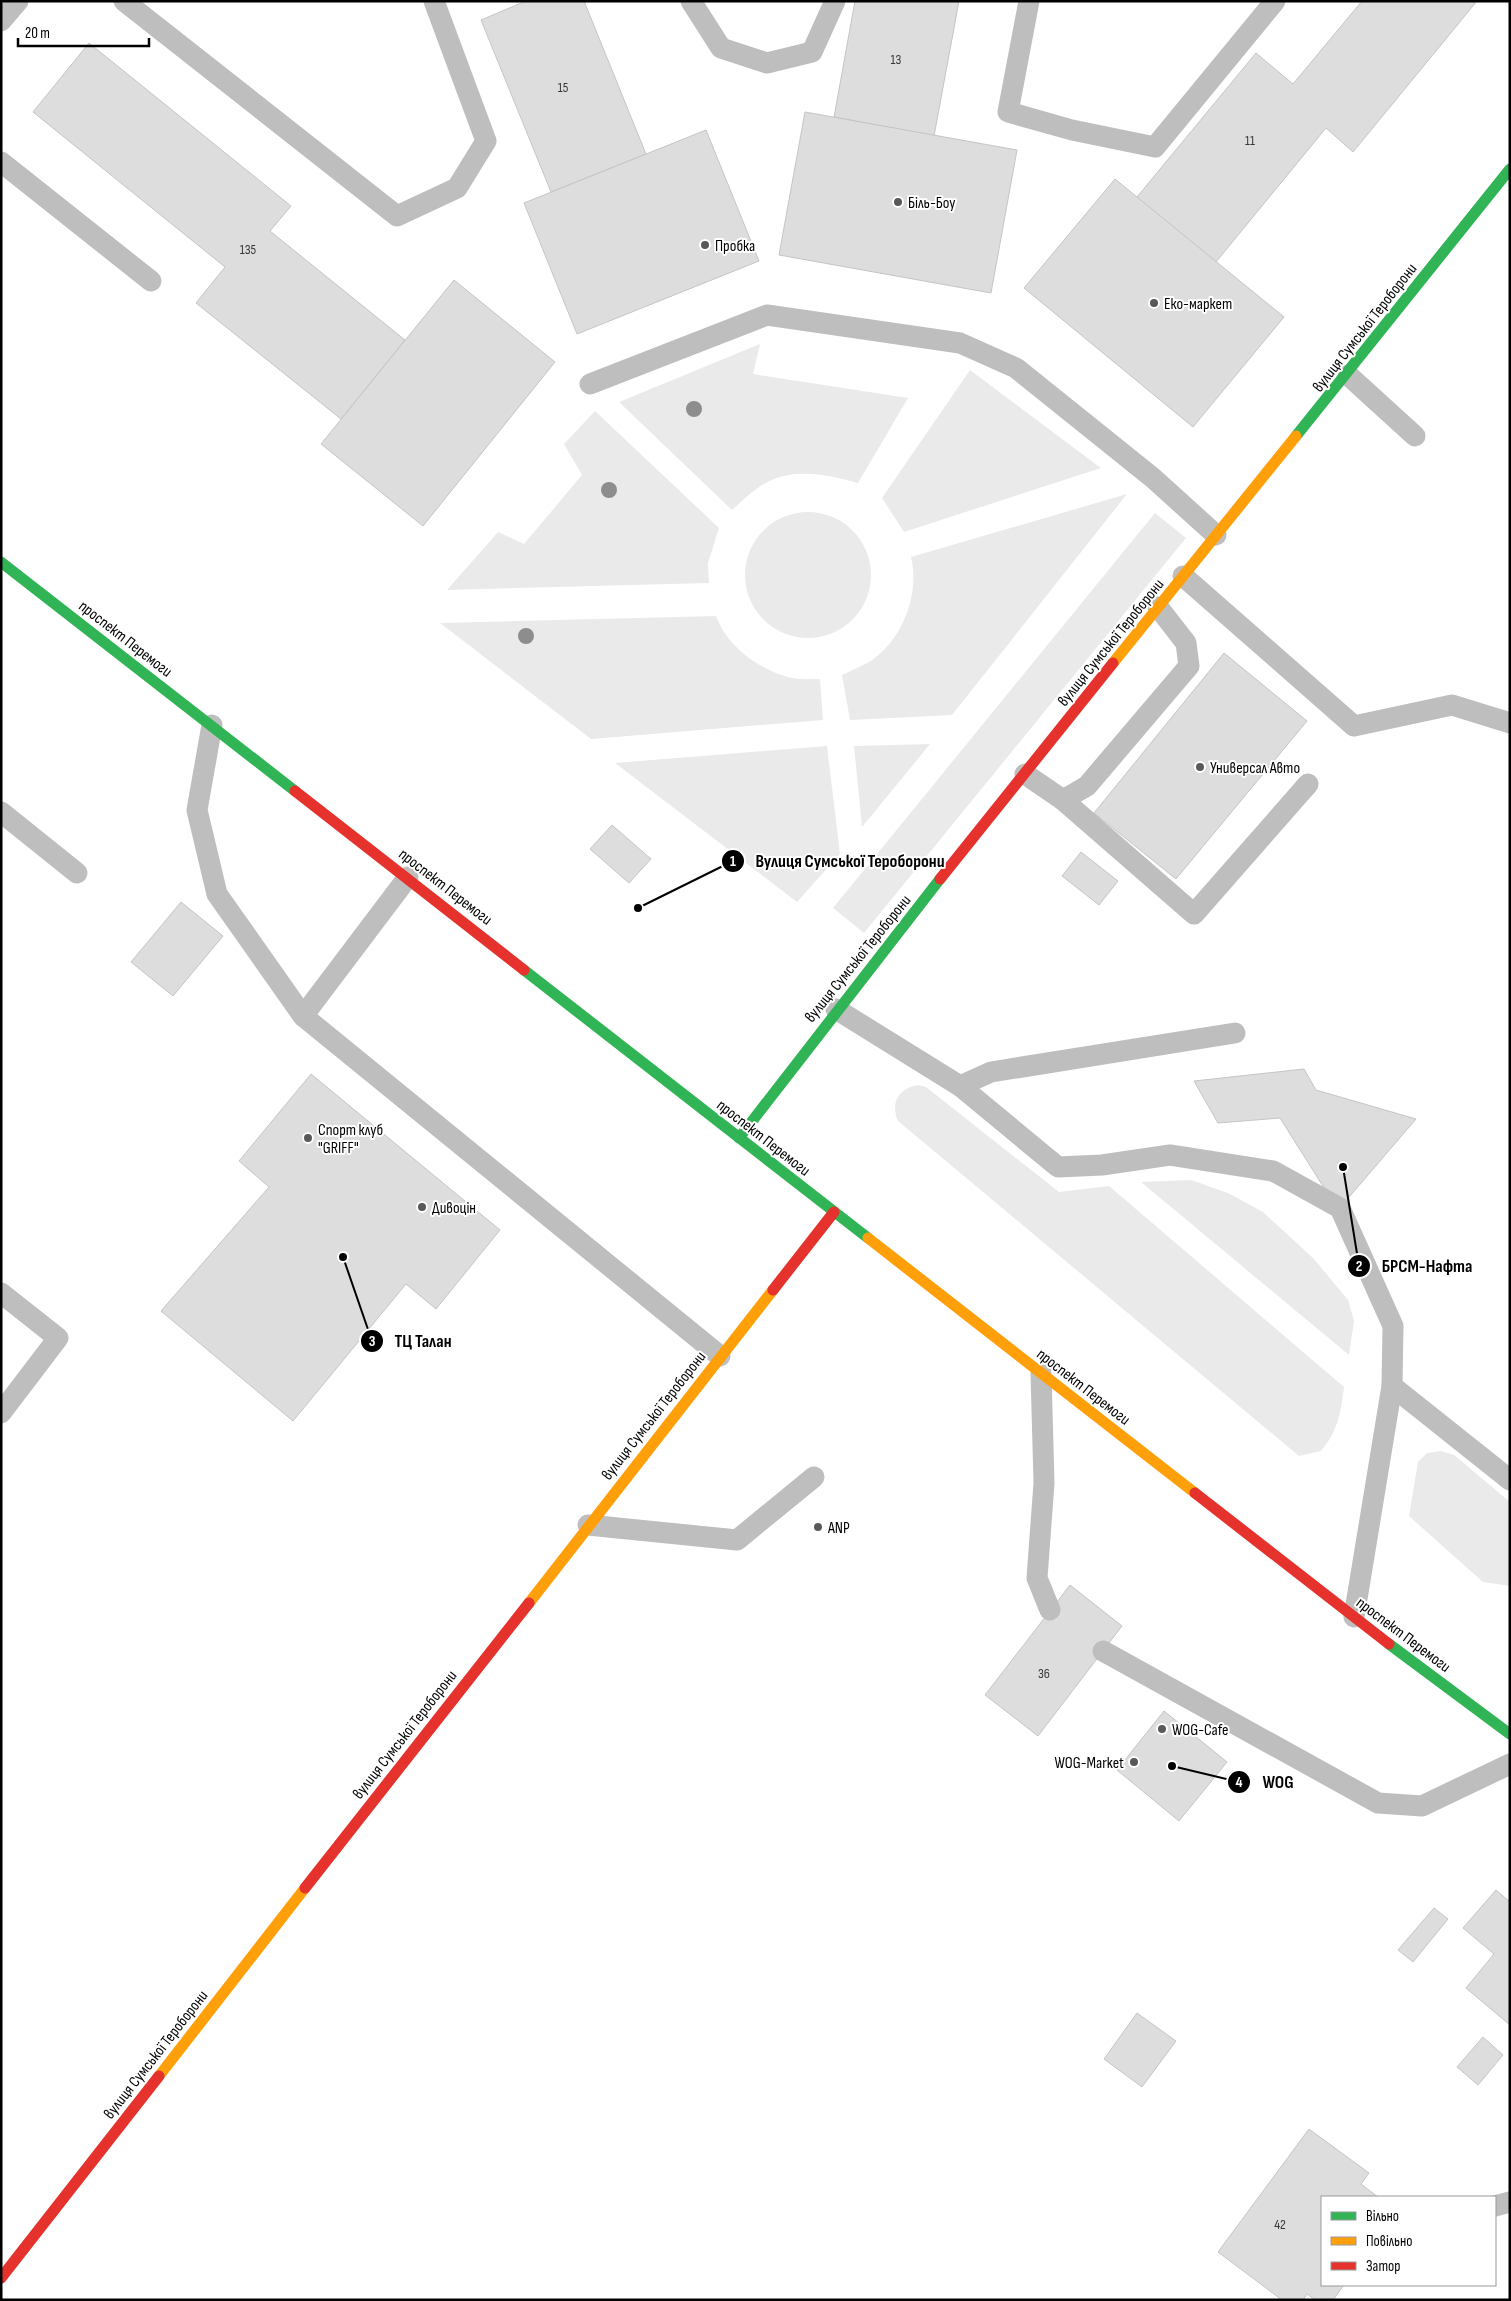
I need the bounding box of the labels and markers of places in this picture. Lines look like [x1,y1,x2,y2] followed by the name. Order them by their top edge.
[908,194,955,213] place label: Біль-Боу
[892,196,904,208] marker: Біль-Боу
[715,237,755,256] place label: Пробка
[699,239,711,251] marker: Пробка
[1164,295,1232,314] place label: Еко-маркет
[1148,297,1160,309] marker: Еко-маркет
[1210,759,1300,778] place label: Универсал Авто
[1194,761,1206,773] marker: Универсал Авто
[721,844,955,877] callout: Вулиця Сумської Тероборони
[318,1121,383,1158] place label: Спорт клуб "GRIFF"
[302,1132,314,1144] marker: Спорт клуб "GRIFF"
[432,1199,476,1218] place label: Дивоцін
[416,1201,428,1213] marker: Дивоцін
[1346,1249,1482,1282] callout: БРСМ-Нафта
[360,1325,462,1358] callout: ТЦ Талан
[827,1519,850,1538] place label: ANP
[812,1521,824,1533] marker: ANP
[1172,1721,1228,1740] place label: WOG-Cafe
[1156,1723,1168,1735] marker: WOG-Cafe
[1055,1754,1124,1773] place label: WOG-Market
[1128,1756,1140,1768] marker: WOG-Market
[1227,1765,1303,1798] callout: WOG

